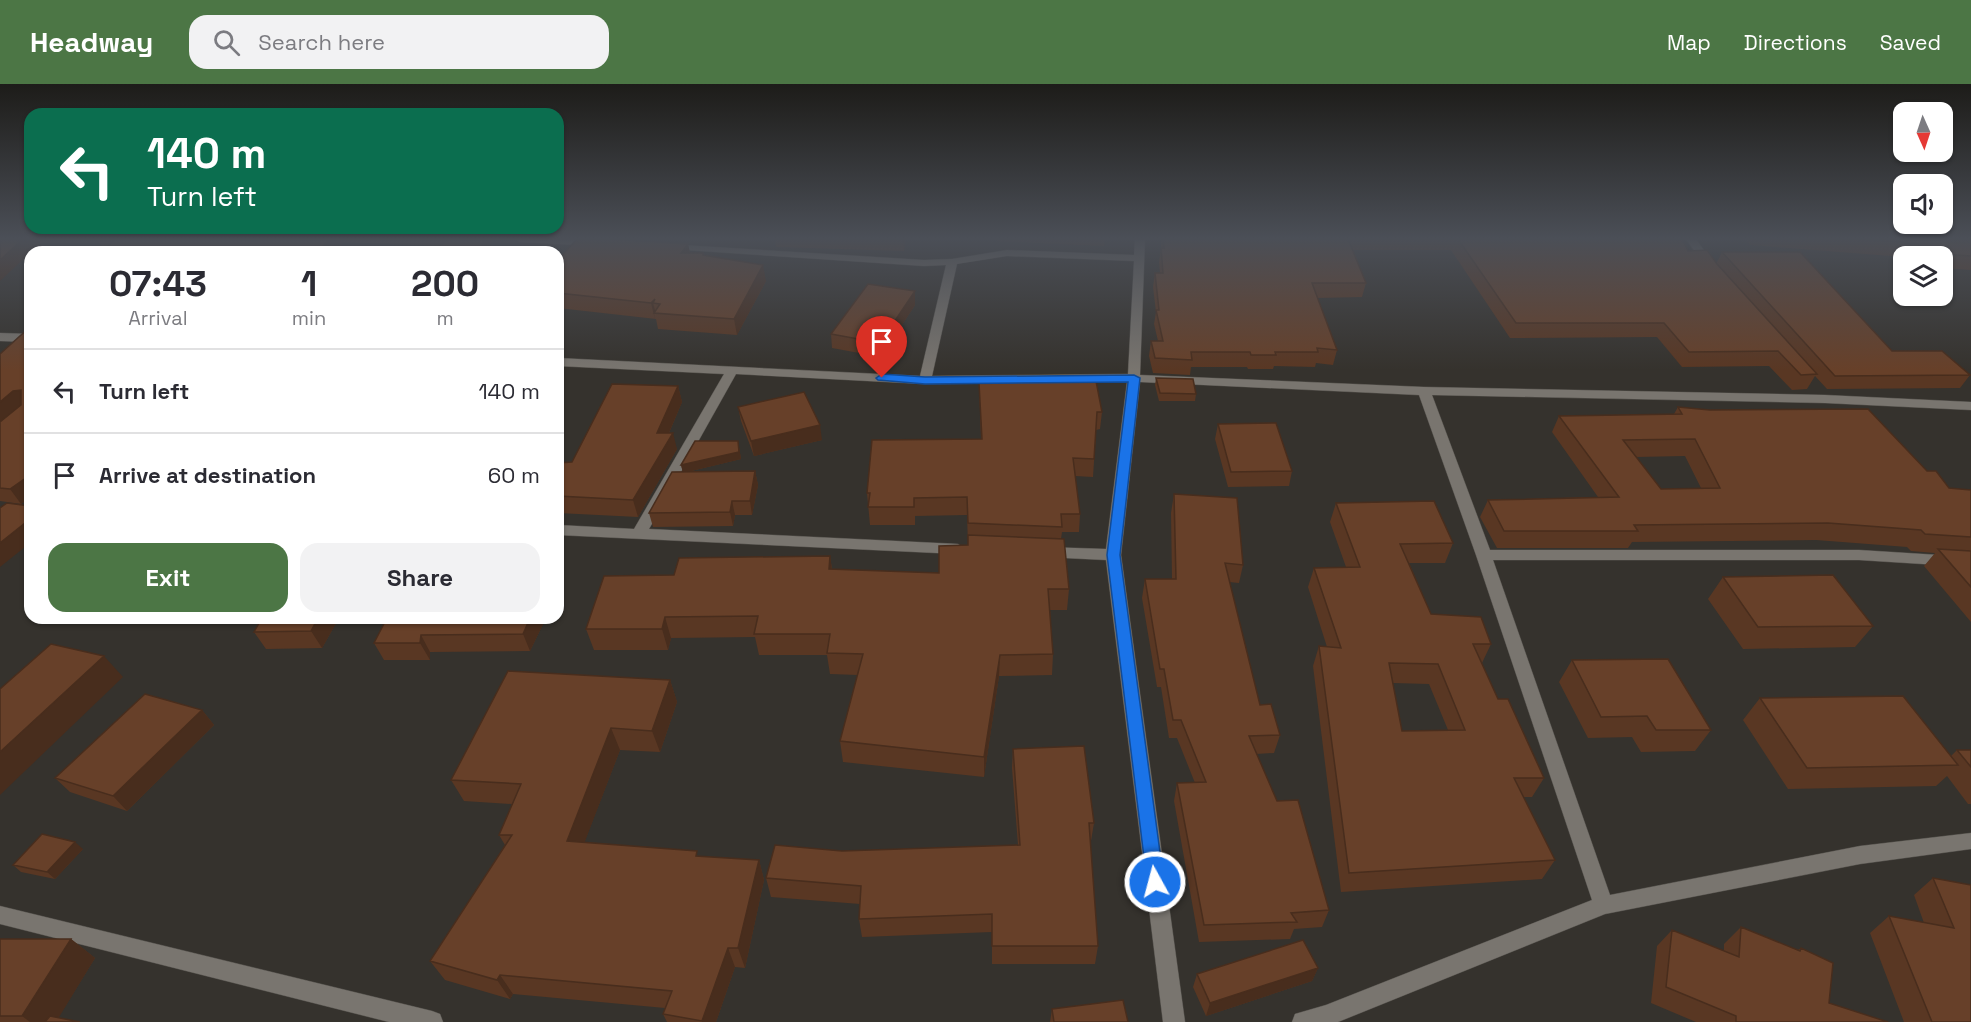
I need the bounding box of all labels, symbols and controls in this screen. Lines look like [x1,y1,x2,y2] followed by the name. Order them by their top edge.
[189,15,609,69] search box
[30,24,153,60] text: Headway
[210,26,243,59] icon: search
[258,28,385,56] text: Search here
[1667,29,1711,56] text: Map
[1744,29,1847,56] text: Directions
[1880,29,1941,56] text: Saved
[1893,102,1953,162] north arrow
[1893,102,1953,306] map controls
[147,127,266,180] text: 140 m
[48,132,126,210] icon: left
[1893,174,1953,234] button: sound
[147,179,257,214] text: Turn left
[1893,246,1953,306] button: layers
[109,261,207,307] text: 07:43
[301,261,317,307] text: 1
[411,261,479,307] text: 200
[128,305,188,331] text: Arrival
[292,305,326,331] text: min
[437,305,454,331] text: m
[856,316,907,378] pin
[865,325,898,358] icon: arrive
[48,375,81,408] icon: left
[99,377,189,405] text: Turn left
[478,377,540,405] text: 140 m
[48,459,81,492] icon: arrive
[99,461,316,489] text: Arrive at destination
[488,461,540,489] text: 60 m
[48,543,288,612] button: Exit
[300,543,540,612] button: Share
[1123,850,1187,914] position arrow

